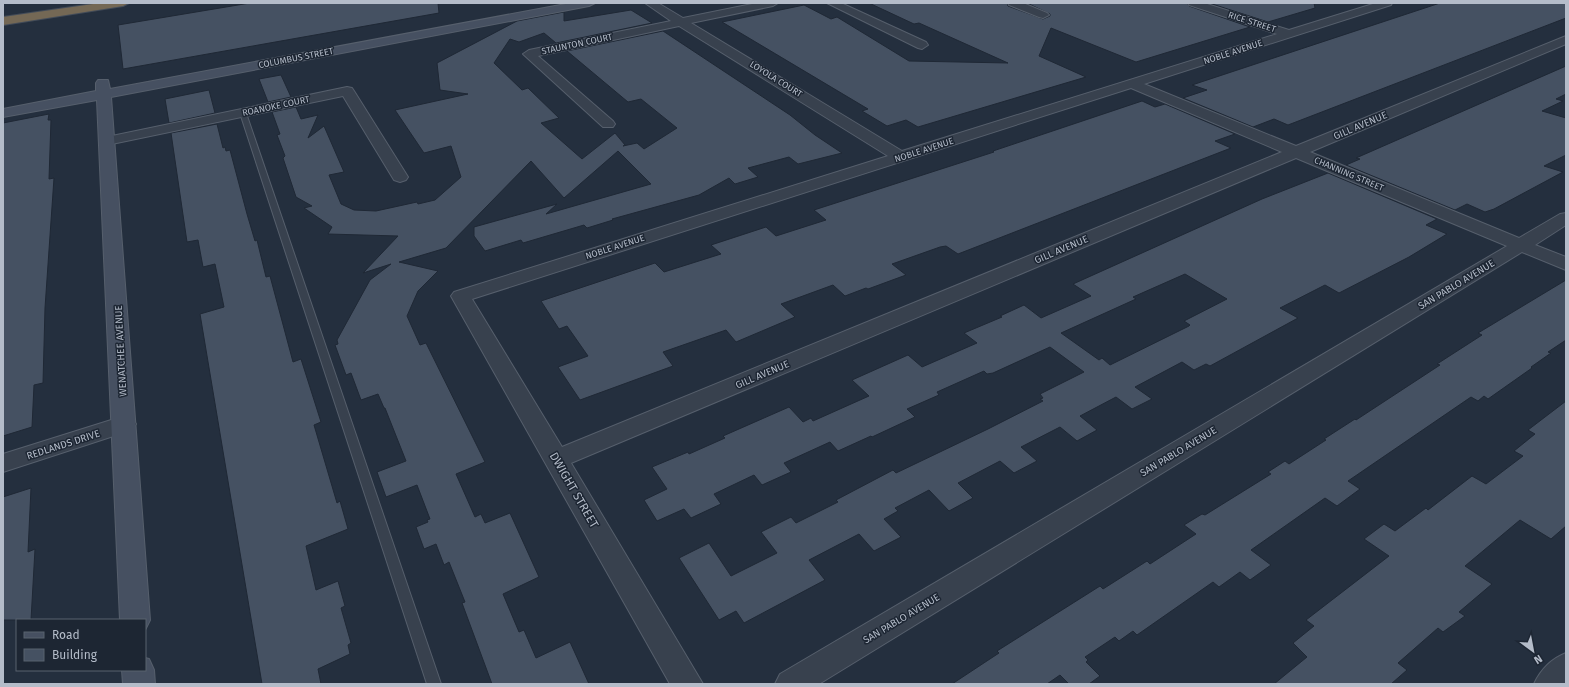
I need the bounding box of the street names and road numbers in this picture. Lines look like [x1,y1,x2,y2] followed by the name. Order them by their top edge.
[1227,10,1277,34] street label: RICE STREET
[541,32,614,56] street label: STAUNTON COURT
[1202,38,1264,66] street label: NOBLE AVENUE
[258,46,335,70] street label: COLUMBUS STREET
[748,59,804,99] street label: LOYOLA COURT
[241,94,311,118] street label: ROANOKE COURT
[1332,109,1389,143] street label: GILL AVENUE
[893,136,955,164] street label: NOBLE AVENUE
[1313,155,1386,193] street label: CHANNING STREET
[584,233,646,261] street label: NOBLE AVENUE
[1033,233,1090,267] street label: GILL AVENUE
[1416,257,1497,312] street label: SAN PABLO AVENUE
[113,305,129,397] street label: WENATCHEE AVENUE
[734,358,791,392] street label: GILL AVENUE
[1138,424,1219,479] street label: SAN PABLO AVENUE
[25,427,101,462] street label: REDLANDS DRIVE
[547,450,602,531] street label: DWIGHT STREET
[861,591,942,646] street label: SAN PABLO AVENUE

